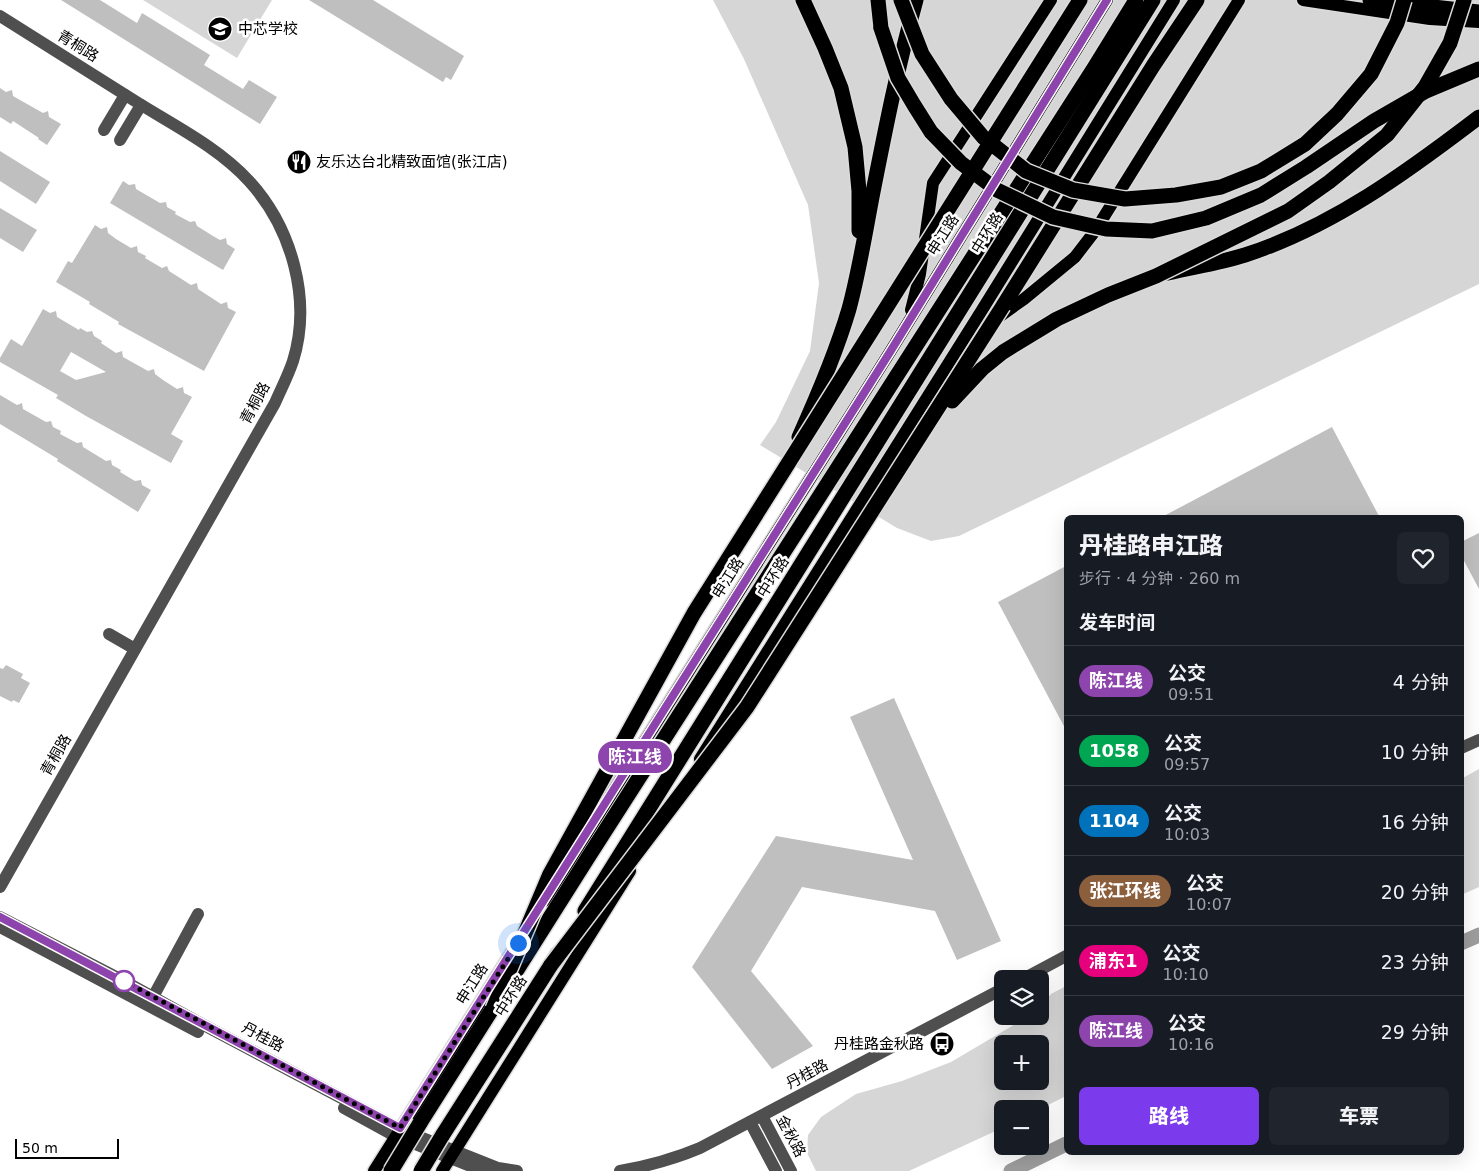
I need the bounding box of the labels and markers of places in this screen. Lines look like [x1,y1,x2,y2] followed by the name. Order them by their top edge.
[207,16,233,42] school or university icon: 中芯学校
[238,20,298,38] place label: 中芯学校
[286,149,312,175] restaurant icon: 友乐达台北精致面馆(张江店)
[316,153,508,171] place label: 友乐达台北精致面馆(张江店)
[113,970,135,992] unlabelled marker
[929,1031,955,1057] bus stop icon: 丹桂路金秋路
[834,1035,924,1053] place label: 丹桂路金秋路

